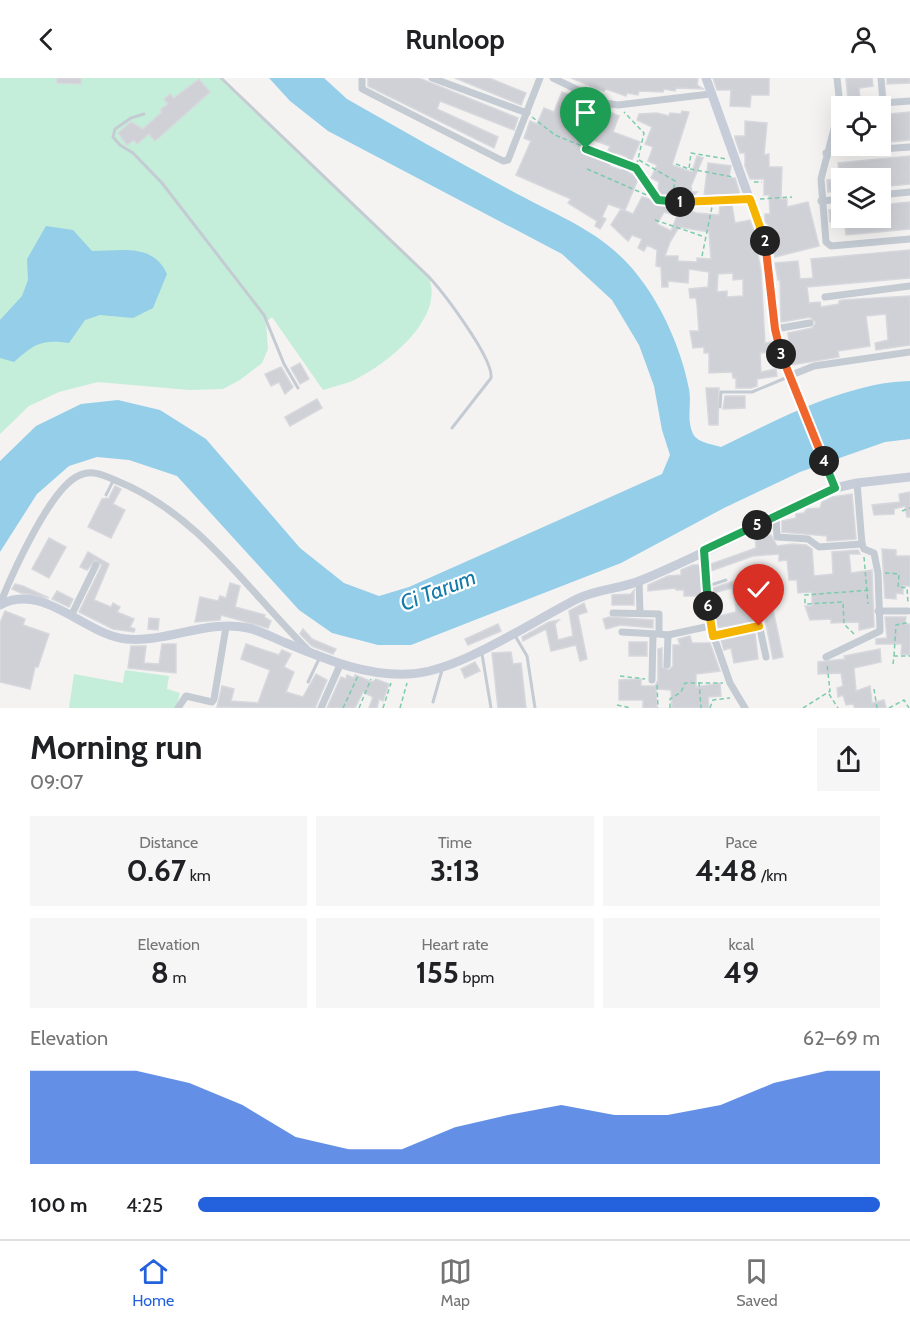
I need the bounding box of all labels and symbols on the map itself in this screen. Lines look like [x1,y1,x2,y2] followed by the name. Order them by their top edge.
[560,87,611,149] pin
[665,187,695,217] pin: 1
[750,226,780,256] pin: 2
[766,339,796,369] pin: 3
[809,446,839,476] pin: 4
[742,510,772,540] pin: 5
[396,563,480,617] water label: Ci Tarum
[733,564,784,626] pin
[693,591,723,621] pin: 6

